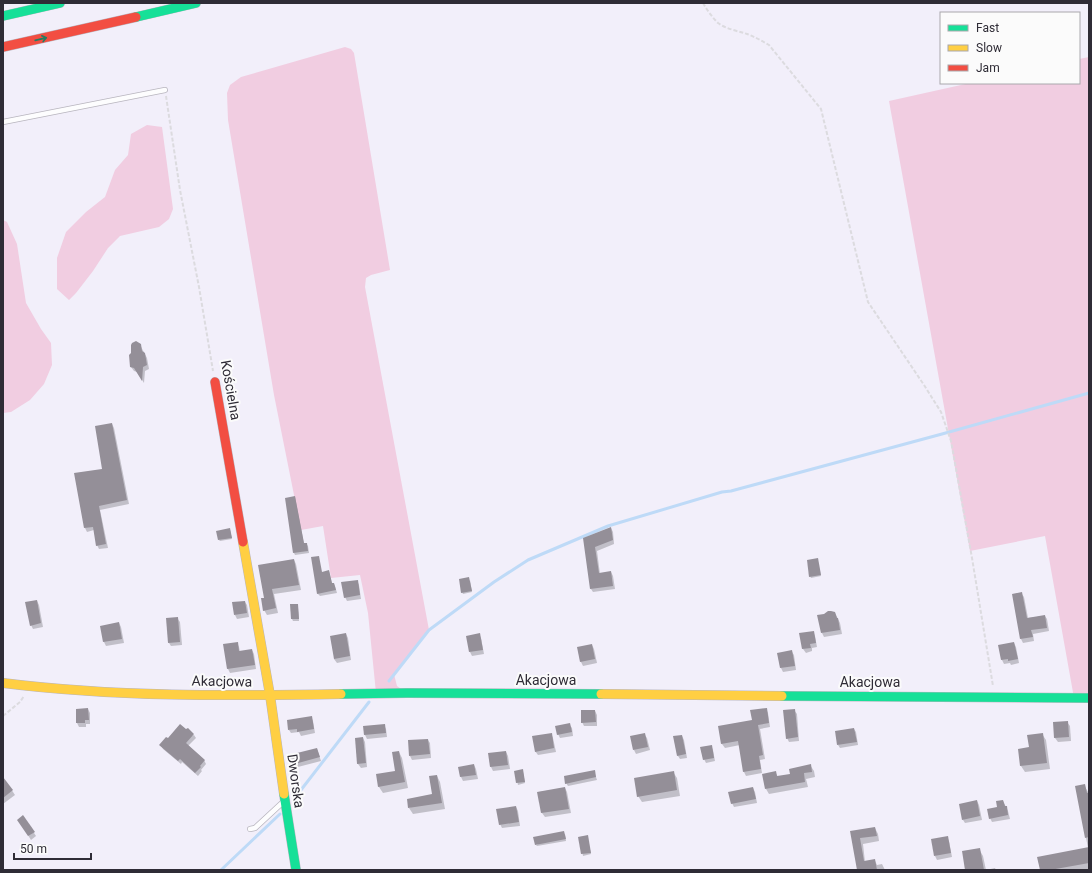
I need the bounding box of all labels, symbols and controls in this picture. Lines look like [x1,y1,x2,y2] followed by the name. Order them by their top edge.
[940,12,1080,84] legend
[976,21,999,35] text: Fast
[34,34,47,42] one-way arrow
[976,41,1002,55] text: Slow
[976,61,1000,75] text: Jam
[218,359,244,421] street label: Kościelna
[192,672,252,690] street label: Akacjowa
[516,672,576,688] street label: Akacjowa
[840,674,900,690] street label: Akacjowa
[284,753,308,809] street label: Dworska
[14,835,91,861] scale bar
[20,842,47,856] text: 50 m

